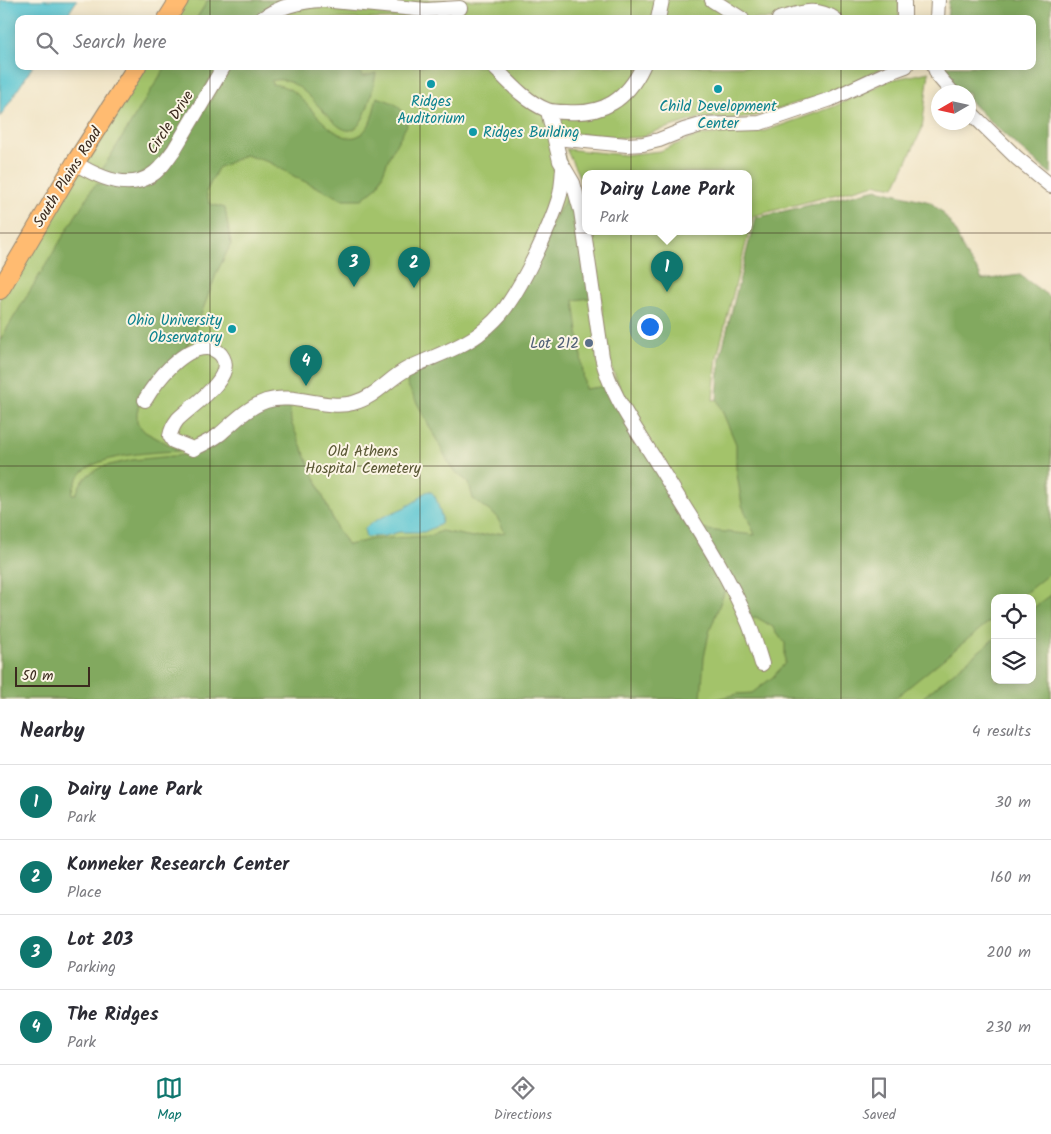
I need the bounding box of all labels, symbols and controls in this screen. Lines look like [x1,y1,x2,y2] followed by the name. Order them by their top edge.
[15,15,1036,70] search box
[73,28,167,58] text: Search here
[33,29,61,57] icon: search
[425,78,437,90] marker: Ridges Auditorium
[712,83,724,95] marker: Child Development Center
[931,85,976,130] north arrow
[141,86,201,159] street label: Circle Drive
[397,90,465,131] place label: Ridges Auditorium
[659,95,777,136] place label: Child Development Center
[483,121,579,145] place label: Ridges Building
[27,122,109,233] street label: South Plains Road
[467,126,479,138] marker: Ridges Building
[582,170,752,235] popup
[600,175,734,205] text: Dairy Lane Park
[600,205,629,230] text: Park
[338,246,370,287] pin: 3
[398,247,430,288] pin: 2
[651,251,683,292] pin: 1
[127,309,223,350] place label: Ohio University Observatory
[637,314,663,340] your location
[226,323,238,335] marker: Ohio University Observatory
[530,332,579,356] place label: Lot 212
[583,337,595,349] marker: Lot 212
[290,345,322,386] pin: 4
[305,440,422,481] park label: Old Athens Hospital Cemetery
[991,594,1036,684] map controls
[991,594,1036,639] button: locate
[991,639,1036,684] button: layers
[15,664,90,687] scale bar
[22,665,53,687] text: 50 m
[20,715,85,748] text: Nearby
[972,719,1031,744] text: 4 results
[67,775,202,805] text: Dairy Lane Park
[34,790,38,815] text: 1
[995,790,1031,815] text: 30 m
[67,805,96,830] text: Park
[67,850,289,880] text: Konneker Research Center
[31,865,41,890] text: 2
[990,865,1031,890] text: 160 m
[67,880,101,905] text: Place
[67,925,133,955] text: Lot 203
[32,940,40,965] text: 3
[987,940,1031,965] text: 200 m
[67,955,116,980] text: Parking
[67,1000,159,1030] text: The Ridges
[32,1015,40,1040] text: 4
[985,1015,1031,1040] text: 230 m
[67,1030,96,1055] text: Park
[155,1074,183,1126] tab: Map
[494,1074,552,1126] tab: Directions
[862,1074,896,1126] tab: Saved

